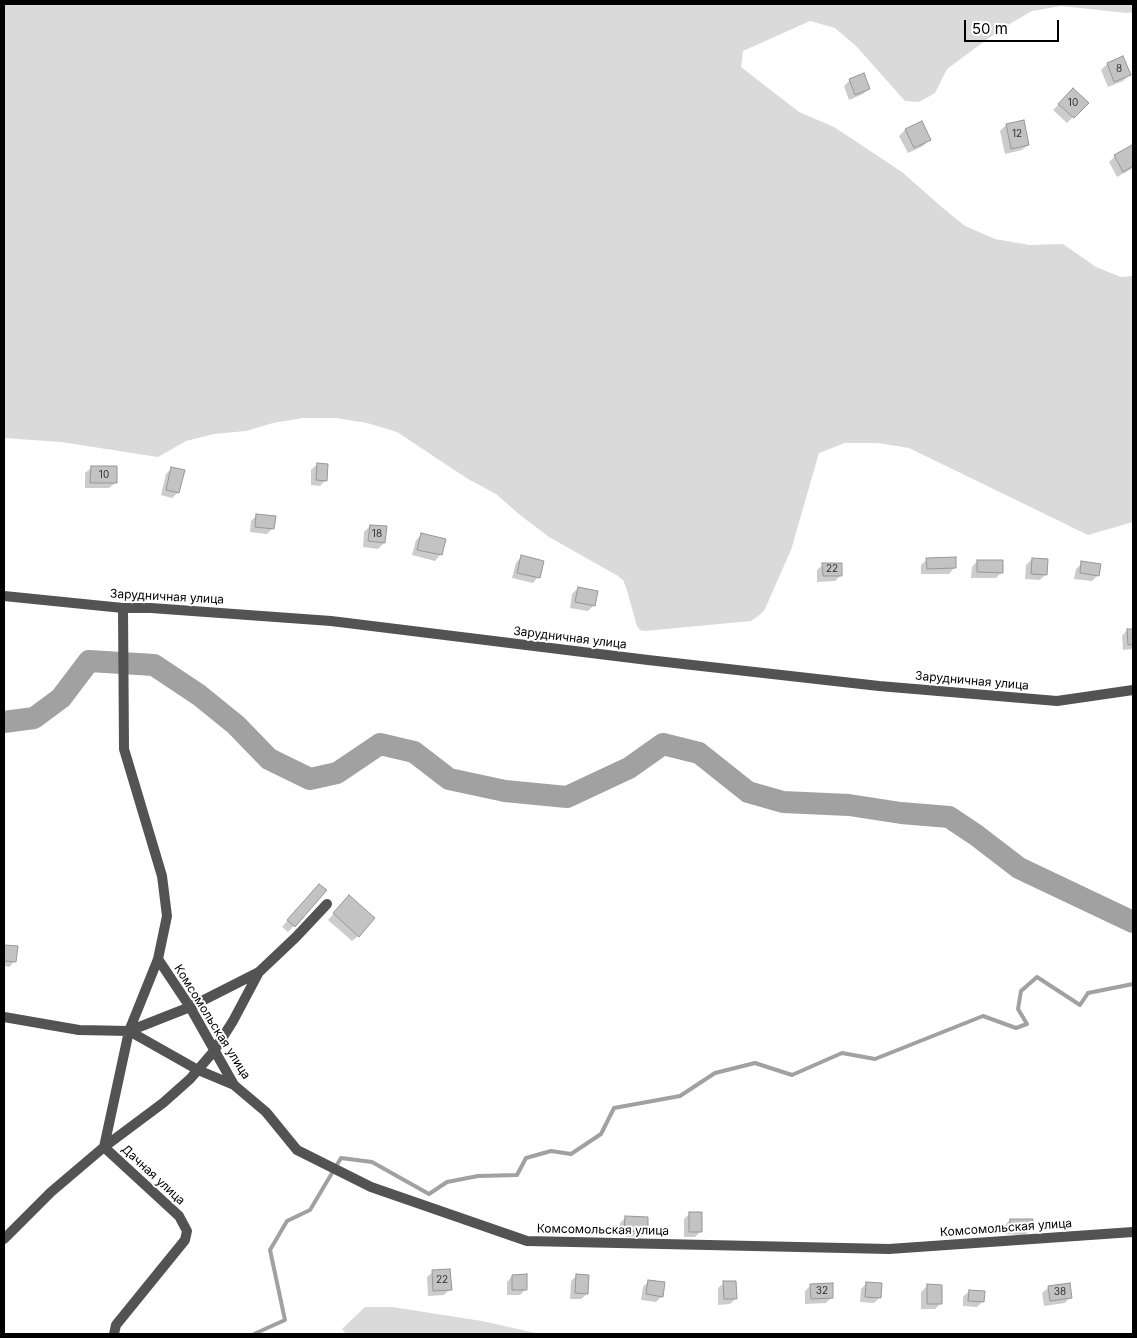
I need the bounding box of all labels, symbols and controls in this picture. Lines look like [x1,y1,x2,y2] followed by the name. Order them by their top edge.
[967,10,1062,42] scale bar
[972,19,1008,38] text: 50 m
[1116,63,1122,75] house number: 8
[1068,97,1078,109] house number: 10
[1012,128,1022,140] house number: 12
[99,469,109,481] house number: 10
[372,528,382,540] house number: 18
[826,563,838,575] house number: 22
[110,587,224,607] street label: Зарудничная улица
[513,624,627,652] street label: Зарудничная улица
[915,669,1029,693] street label: Зарудничная улица
[171,962,253,1082] street label: Комсомольская улица
[118,1142,188,1208] street label: Дачная улица
[939,1216,1073,1240] street label: Комсомольская улица
[537,1222,669,1238] street label: Комсомольская улица
[436,1274,448,1286] house number: 22
[816,1285,828,1297] house number: 32
[1054,1286,1066,1298] house number: 38

